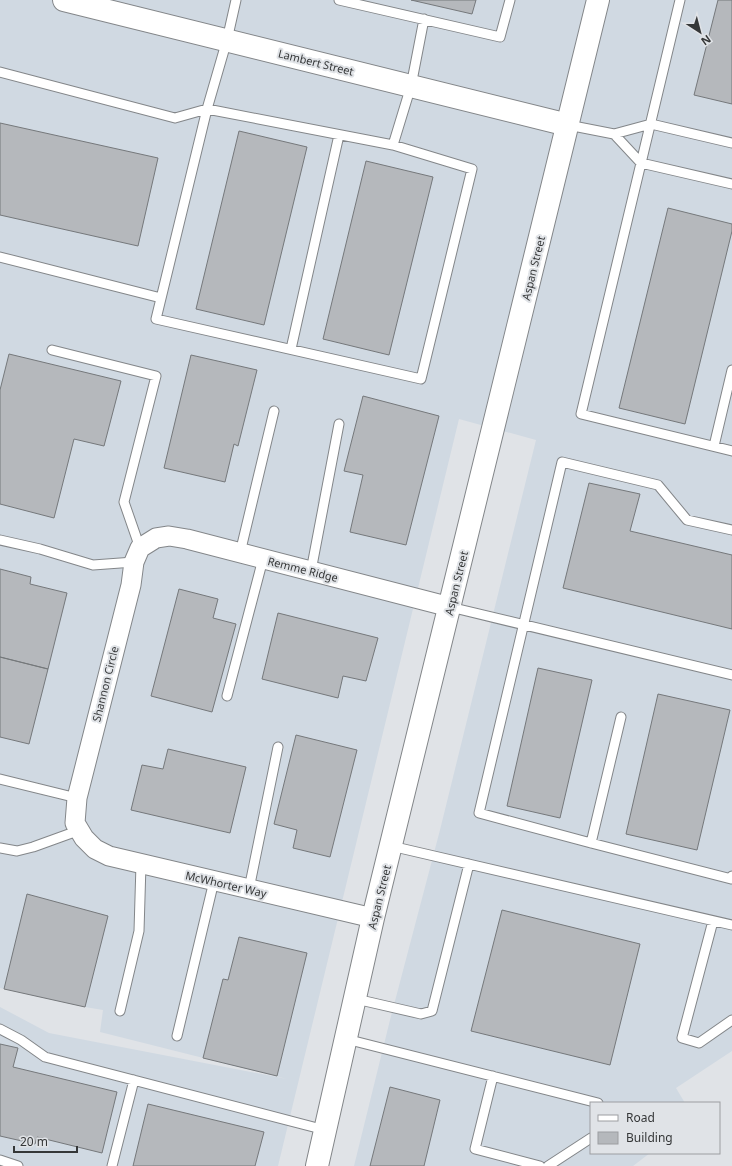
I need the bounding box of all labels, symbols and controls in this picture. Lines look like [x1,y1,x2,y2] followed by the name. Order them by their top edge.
[680,12,720,52] north arrow
[698,32,714,49] text: N
[277,45,355,79] street label: Lambert Street
[518,234,548,302] street label: Aspan Street
[441,549,471,617] street label: Aspan Street
[266,553,340,585] street label: Remme Ridge
[88,645,122,723] street label: Shannon Circle
[364,863,394,931] street label: Aspan Street
[184,867,268,901] street label: McWhorter Way
[590,1102,720,1154] legend
[626,1109,655,1126] text: Road
[14,1128,77,1154] scale bar
[626,1129,673,1146] text: Building
[20,1133,48,1150] text: 20 m

